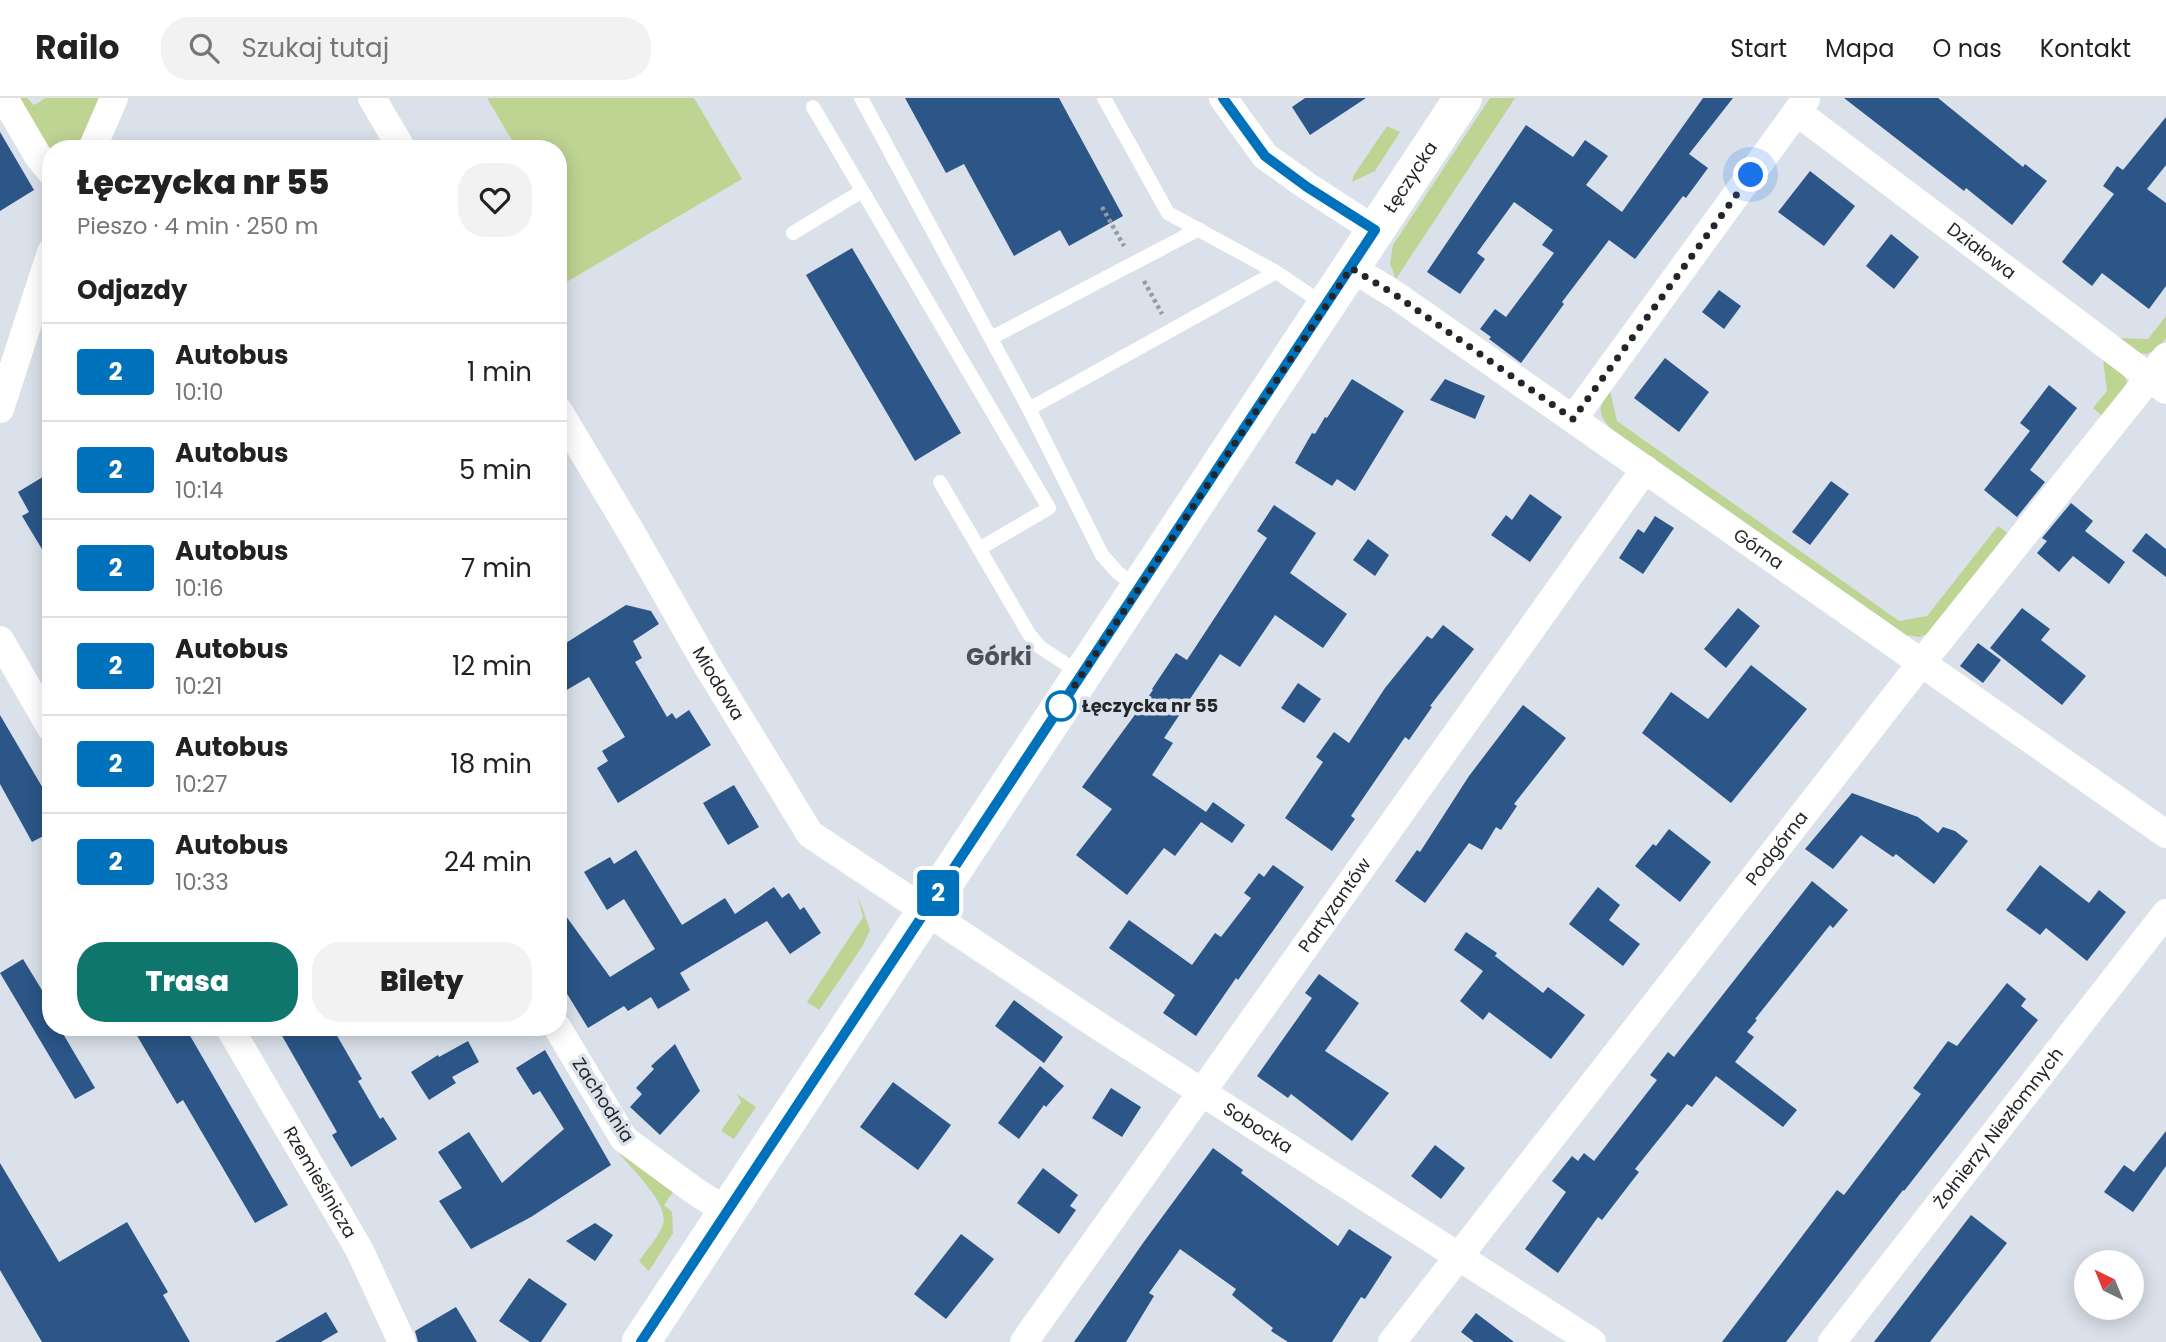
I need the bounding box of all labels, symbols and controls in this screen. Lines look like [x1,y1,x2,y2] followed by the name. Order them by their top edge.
[161,17,651,80] search box
[35,24,119,71] text: Railo
[185,29,223,67] icon: search
[241,30,389,66] text: Szukaj tutaj
[1730,32,1787,65] text: Start
[1825,32,1894,65] text: Mapa
[1932,32,2002,65] text: O nas
[2040,32,2131,65] text: Kontakt
[1378,136,1443,218] street label: Łęczycka
[1733,157,1768,192] your location
[77,159,329,206] text: Łęczycka nr 55
[458,163,532,237] button: heart
[77,210,318,242] text: Pieszo · 4 min · 250 m
[1942,216,2021,285] street label: Działowa
[77,272,187,308] text: Odjazdy
[175,337,289,373] text: Autobus
[467,354,532,390] text: 1 min
[109,355,122,388] text: 2
[175,376,224,408] text: 10:10
[175,435,289,471] text: Autobus
[459,452,532,488] text: 5 min
[109,453,122,486] text: 2
[175,474,224,506] text: 10:14
[1729,522,1789,575] street label: Górna
[175,533,289,569] text: Autobus
[461,550,532,586] text: 7 min
[109,551,122,584] text: 2
[175,572,224,604] text: 10:16
[175,631,289,667] text: Autobus
[966,640,1032,673] district label: Górki
[687,642,751,725] street label: Miodowa
[452,648,532,684] text: 12 min
[109,649,122,682] text: 2
[175,670,222,702] text: 10:21
[1046,691,1076,721] marker: Łęczycka nr 55
[1082,693,1218,718] place label: Łęczycka nr 55
[175,729,289,765] text: Autobus
[451,746,532,782] text: 18 min
[109,747,122,780] text: 2
[175,768,228,800] text: 10:27
[1739,805,1813,890] street label: Podgórna
[175,827,289,863] text: Autobus
[444,844,532,880] text: 24 min
[109,845,122,878] text: 2
[1292,852,1377,957] street label: Partyzantów
[175,866,229,898] text: 10:33
[915,870,961,916] line badge: 2
[931,876,945,909] text: 2
[77,942,298,1022] button: Trasa
[312,942,532,1022] button: Bilety
[1927,1042,2069,1214] street label: Żołnierzy Niezłomnych
[567,1053,640,1147] street label: Zachodnia
[1218,1096,1298,1159] street label: Sobocka
[278,1122,363,1243] street label: Rzemieślnicza
[2074,1250,2144,1320] north arrow
[2074,1250,2144,1320] map controls

